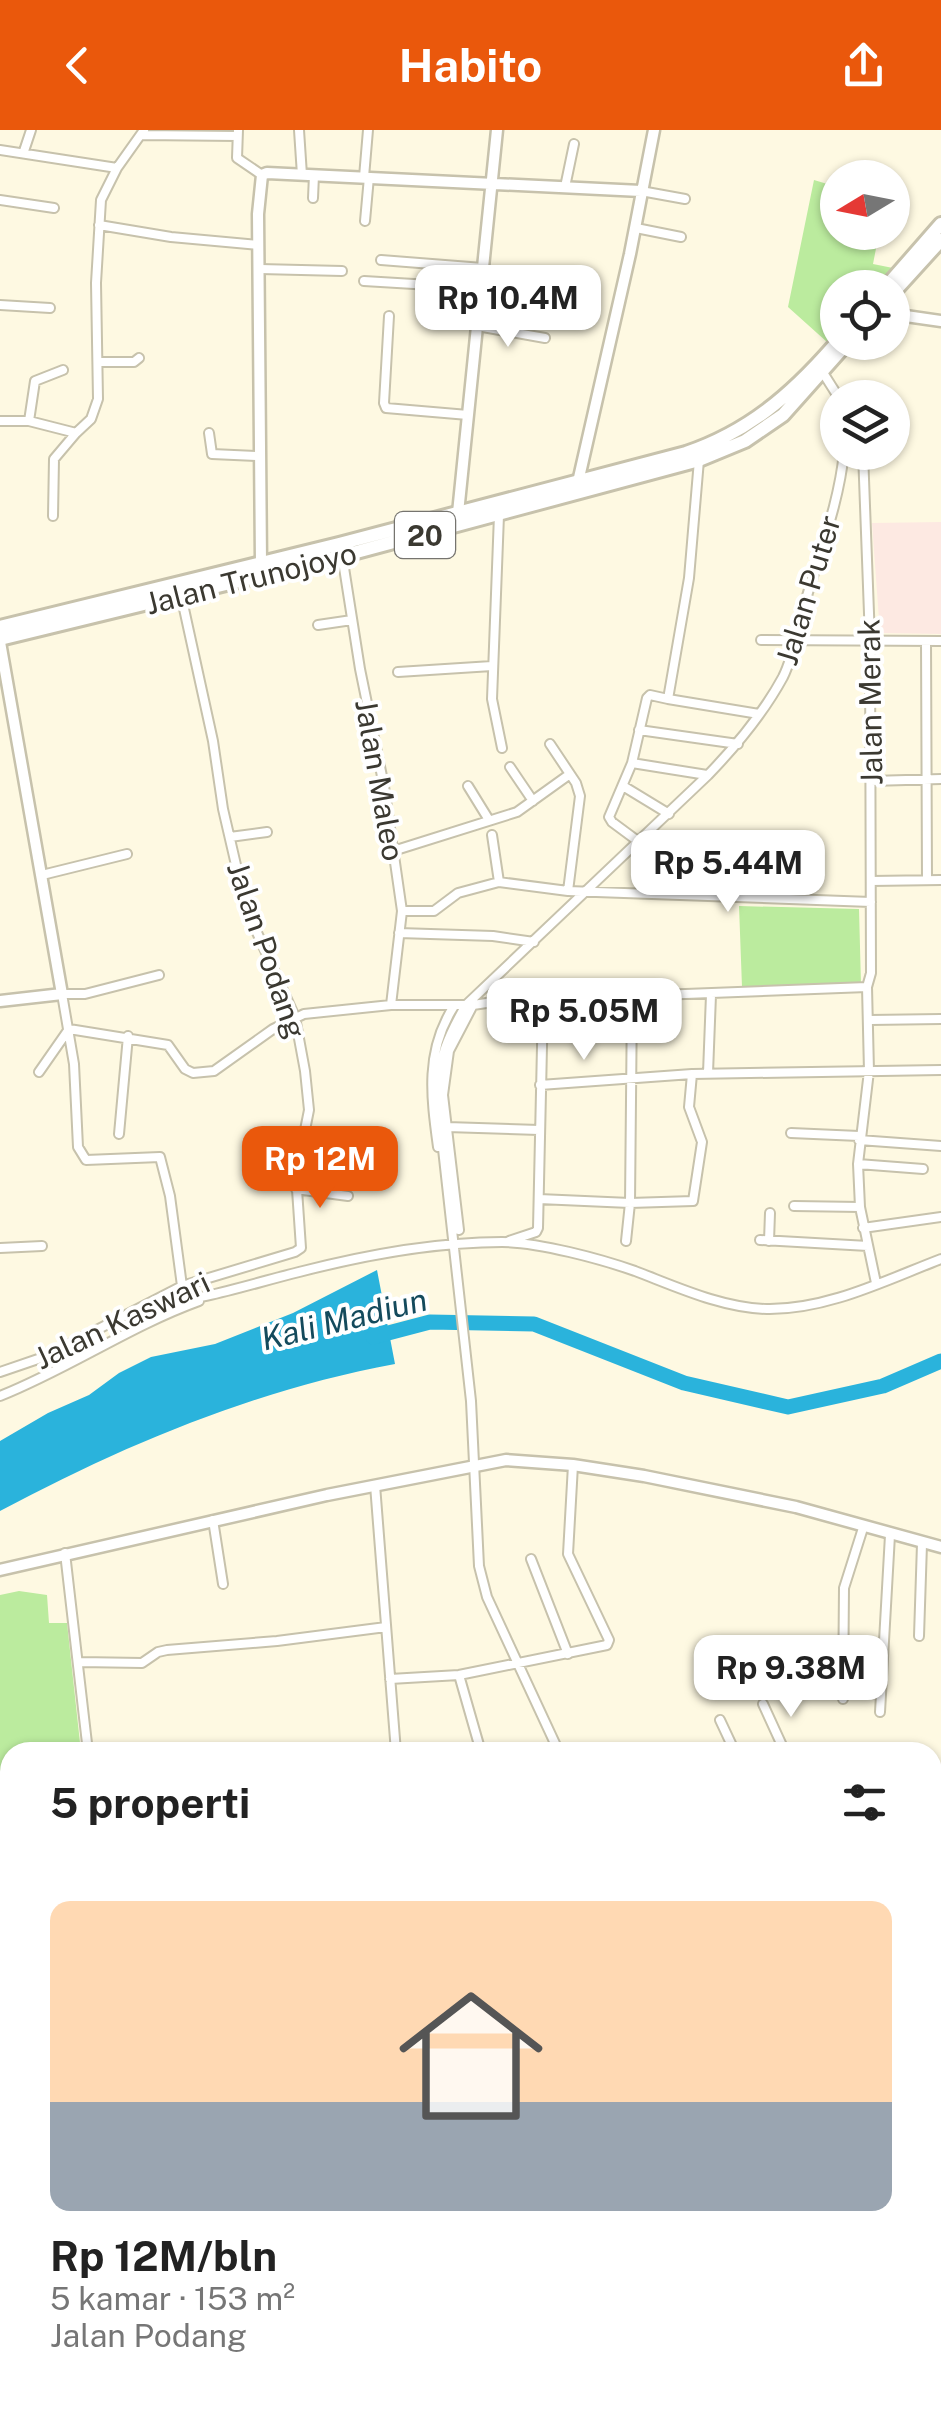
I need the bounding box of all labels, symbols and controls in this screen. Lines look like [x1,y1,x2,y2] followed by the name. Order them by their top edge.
[50,38,105,93] icon: back
[836,38,891,93] icon: share
[399,39,542,92] text: Habito
[820,160,910,250] north arrow
[820,160,910,470] map controls
[405,265,611,350] pin: Rp 10.4M
[820,270,910,360] button: locate
[437,279,579,316] text: Rp 10.4M
[820,380,910,470] button: layers
[768,511,848,669] street label: Jalan Puter
[395,512,455,558] road number: 20
[142,534,360,622] street label: Jalan Trunojoyo
[851,619,889,785] street label: Jalan Merak
[348,696,412,864] street label: Jalan Maleo
[625,830,831,915] pin: Rp 5.44M
[653,844,803,881] text: Rp 5.44M
[220,857,314,1043] street label: Jalan Podang
[481,978,687,1063] pin: Rp 5.05M
[509,992,659,1029] text: Rp 5.05M
[239,1126,401,1211] pin: Rp 12M
[264,1140,376,1177] text: Rp 12M
[29,1264,215,1376] street label: Jalan Kaswari
[257,1281,431,1357] water label: Kali Madiun
[688,1635,894,1720] pin: Rp 9.38M
[716,1649,866,1686] text: Rp 9.38M
[837,1775,892,1830] icon: filters
[50,1778,250,1827] text: 5 properti
[381,1966,561,2146] icon: home
[50,2231,277,2280] text: Rp 12M/bln
[50,2280,295,2317] text: 5 kamar · 153 m²
[50,2317,247,2354] text: Jalan Podang

